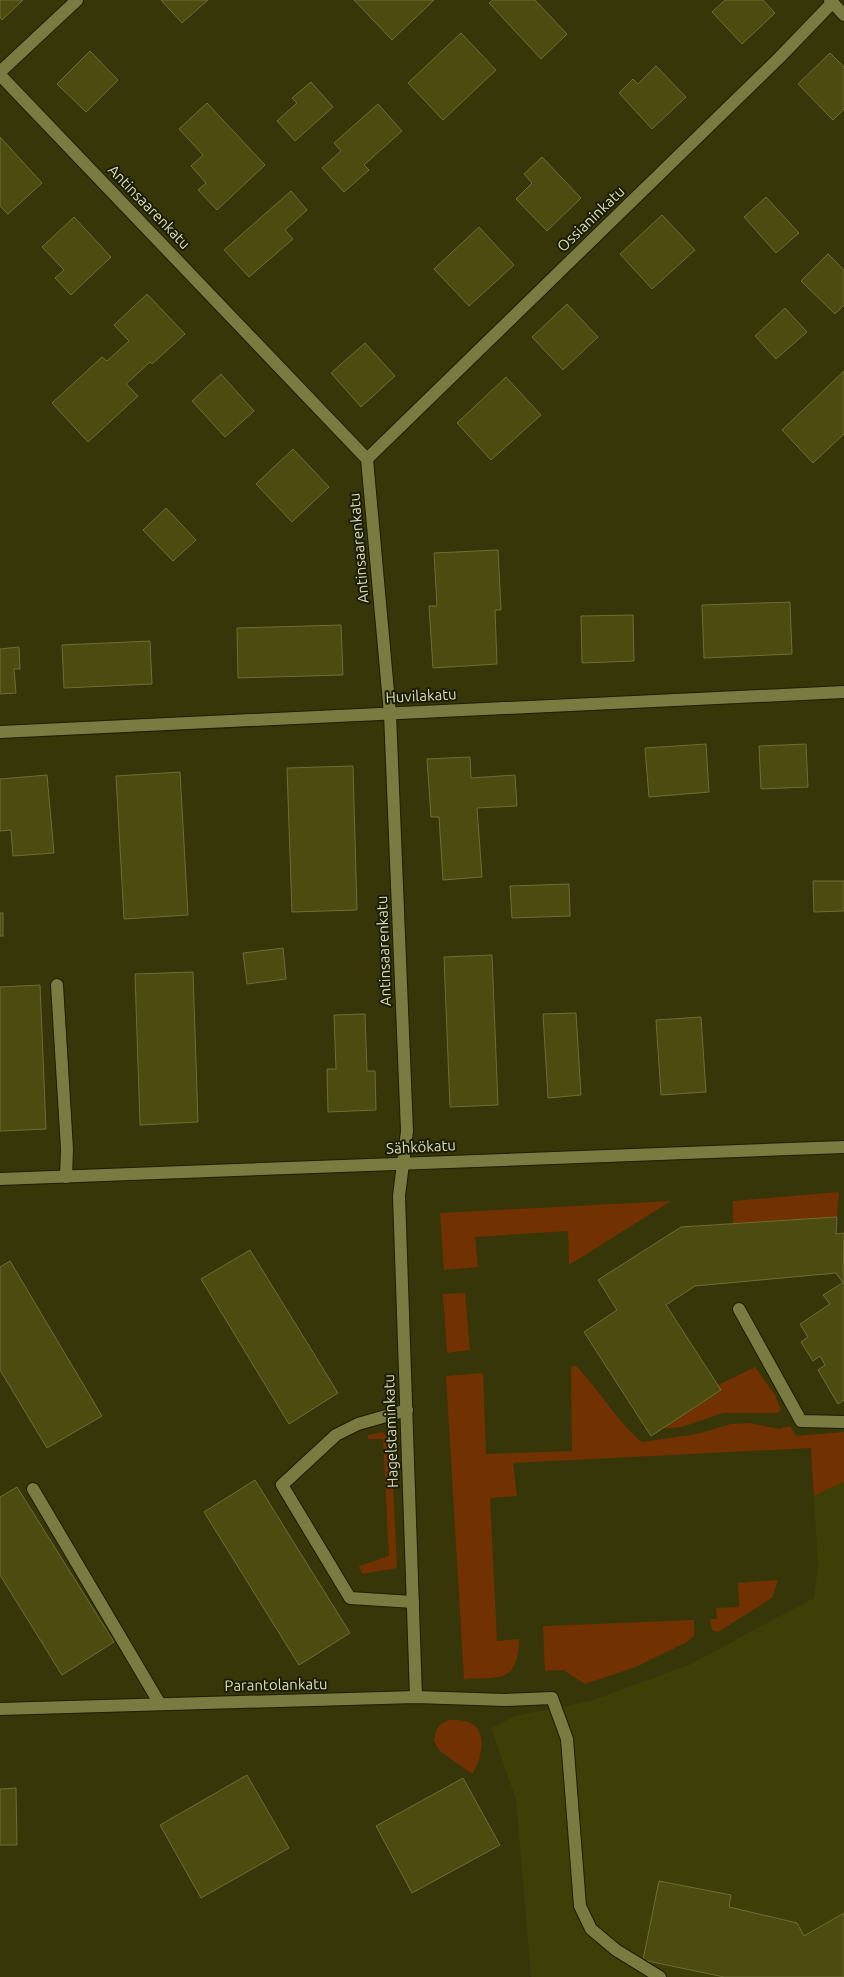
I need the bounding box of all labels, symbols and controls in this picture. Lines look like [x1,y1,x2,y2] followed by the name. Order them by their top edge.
[105,161,194,252] street label: Antinsaarenkatu
[554,182,628,255] street label: Ossianinkatu
[345,492,372,604] street label: Antinsaarenkatu
[385,685,457,706] street label: Huvilakatu
[373,895,394,1007] street label: Antinsaarenkatu
[386,1136,456,1157] street label: Sähkökatu
[380,1374,401,1488] street label: Hagelstaminkatu
[224,1675,328,1694] street label: Parantolankatu

